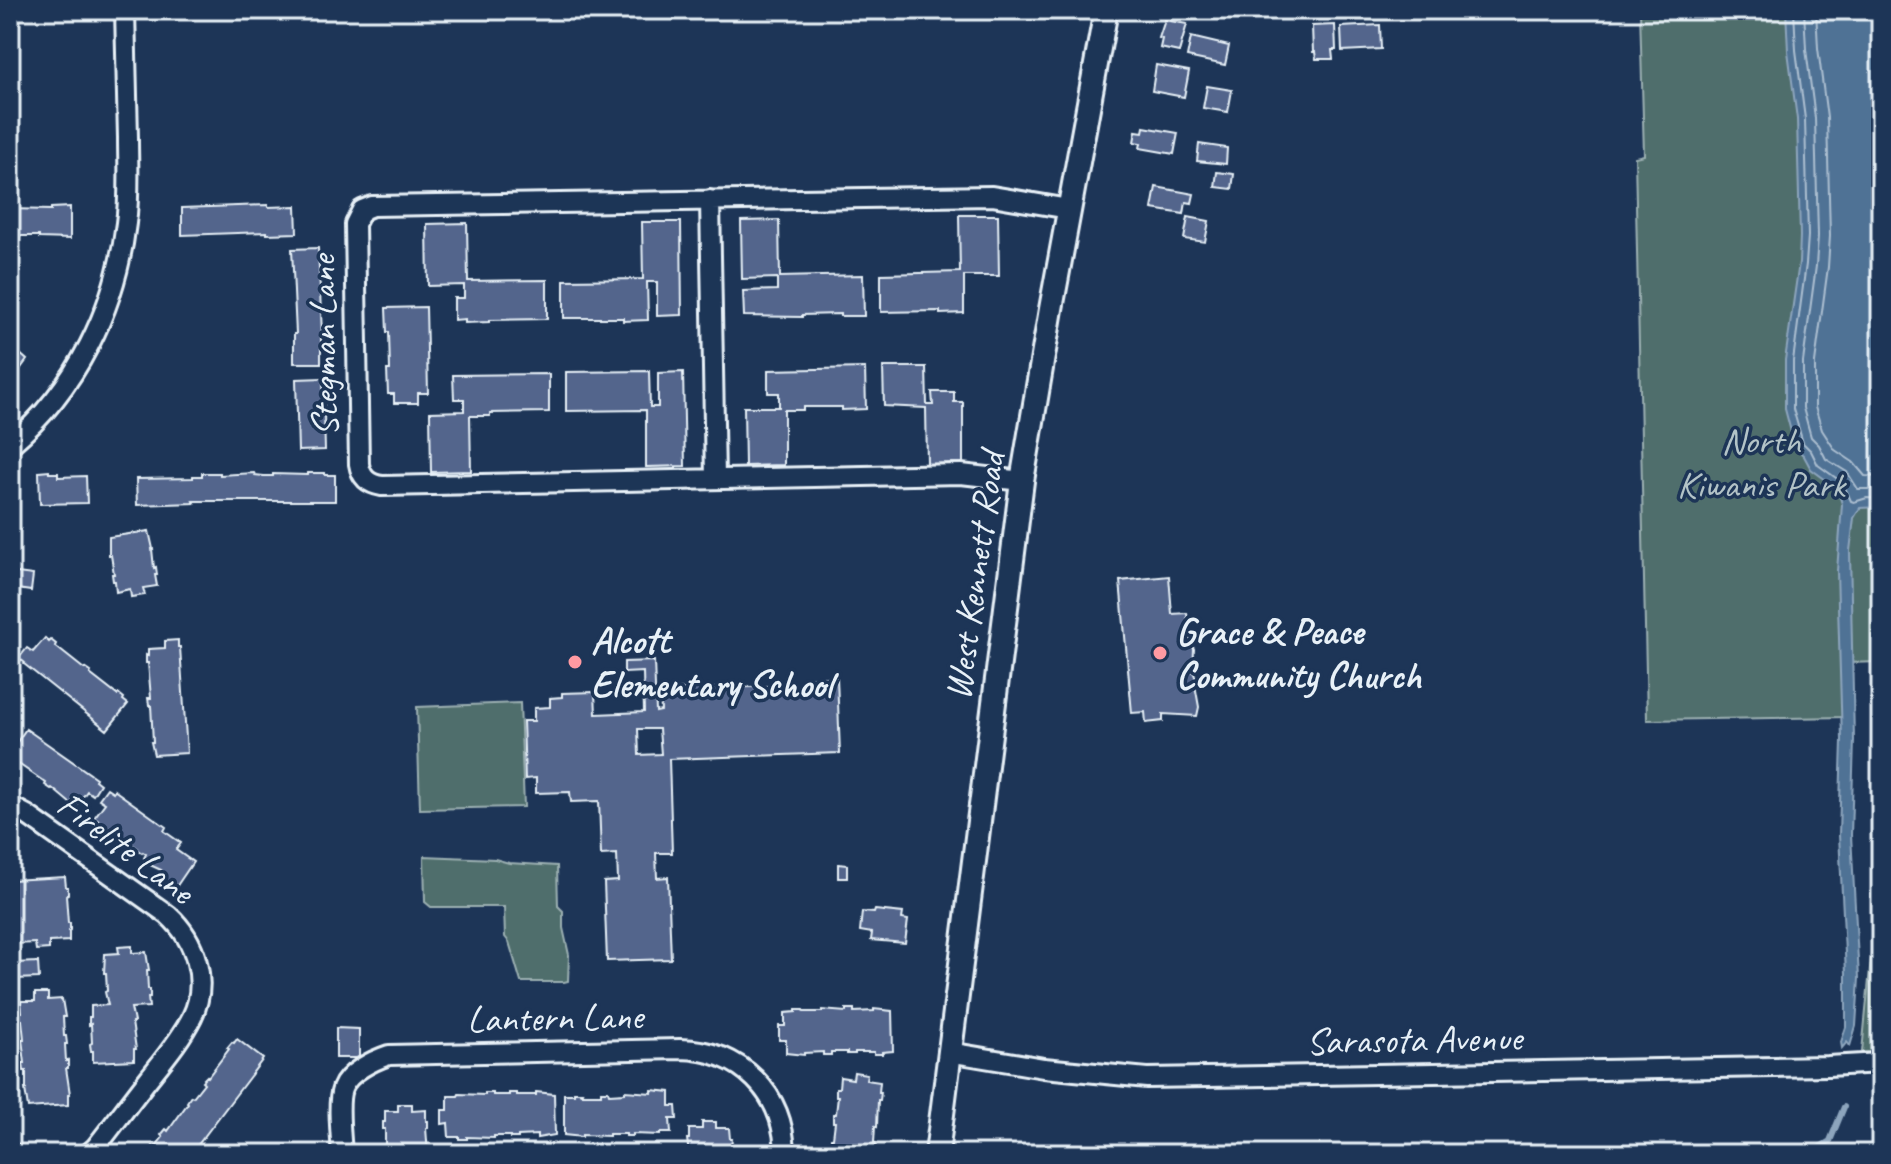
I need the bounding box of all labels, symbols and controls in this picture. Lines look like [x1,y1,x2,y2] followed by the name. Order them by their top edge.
[298,252,349,437] street label: Stegman Lane
[1677,417,1847,508] park label: North Kiwanis Park
[934,443,1016,703] street label: West Kennett Road
[1176,608,1423,699] place label: Grace & Peace Community Church
[591,617,839,708] place label: Alcott Elementary School
[1151,644,1169,662] marker: Grace & Peace Community Church
[566,653,584,671] marker: Alcott Elementary School
[48,781,206,916] street label: Firelite Lane
[467,992,646,1043] street label: Lantern Lane
[1306,1014,1525,1065] street label: Sarasota Avenue

